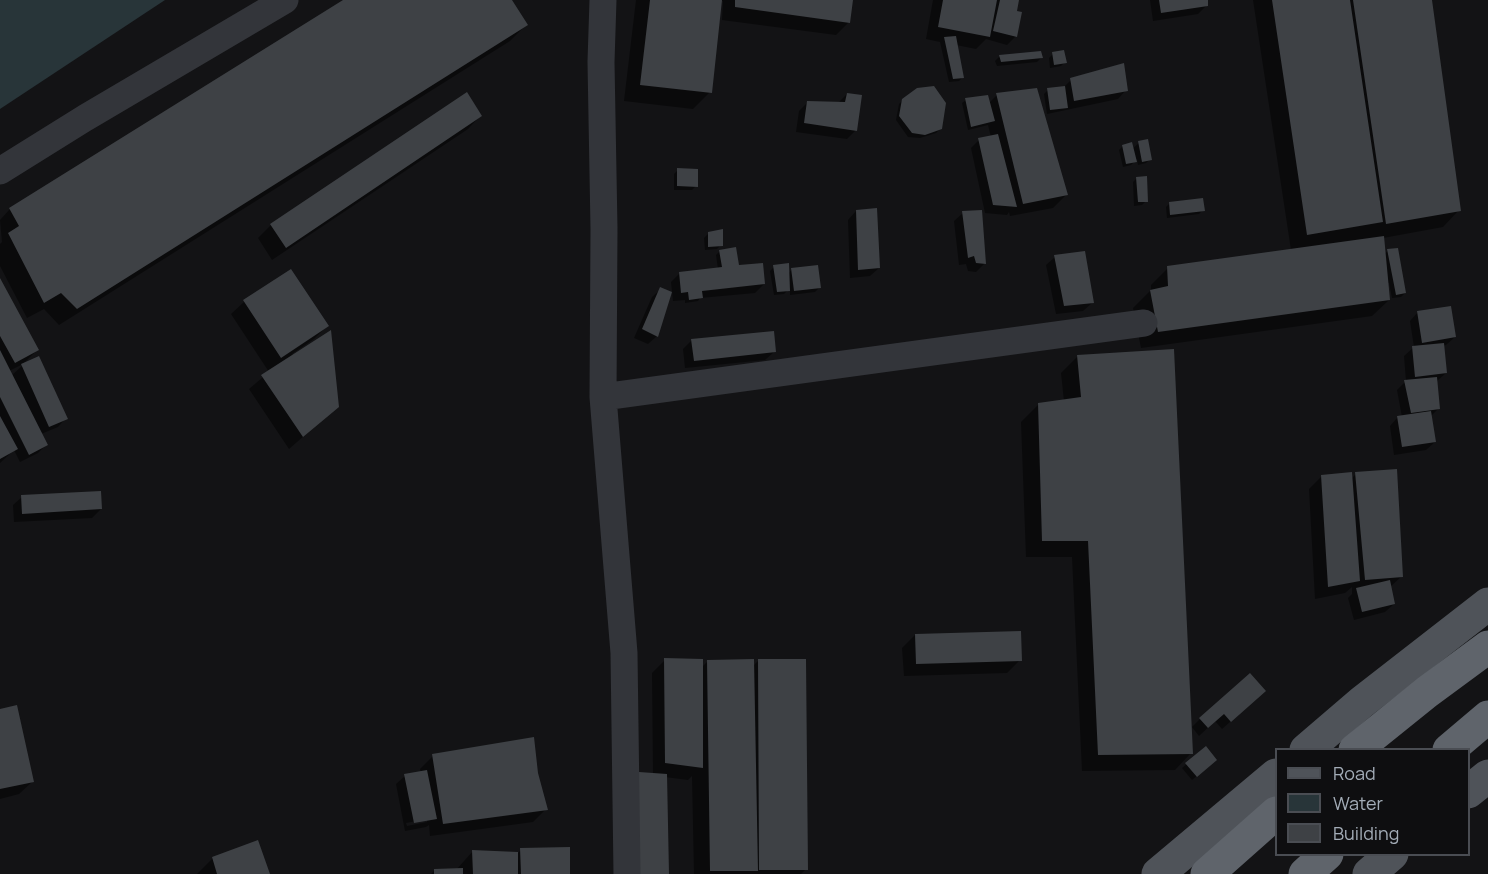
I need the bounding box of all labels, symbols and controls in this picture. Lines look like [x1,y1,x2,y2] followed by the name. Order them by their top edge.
[1275,748,1470,856] legend
[1333,761,1376,785] text: Road
[1333,791,1383,815] text: Water
[1333,821,1399,845] text: Building

